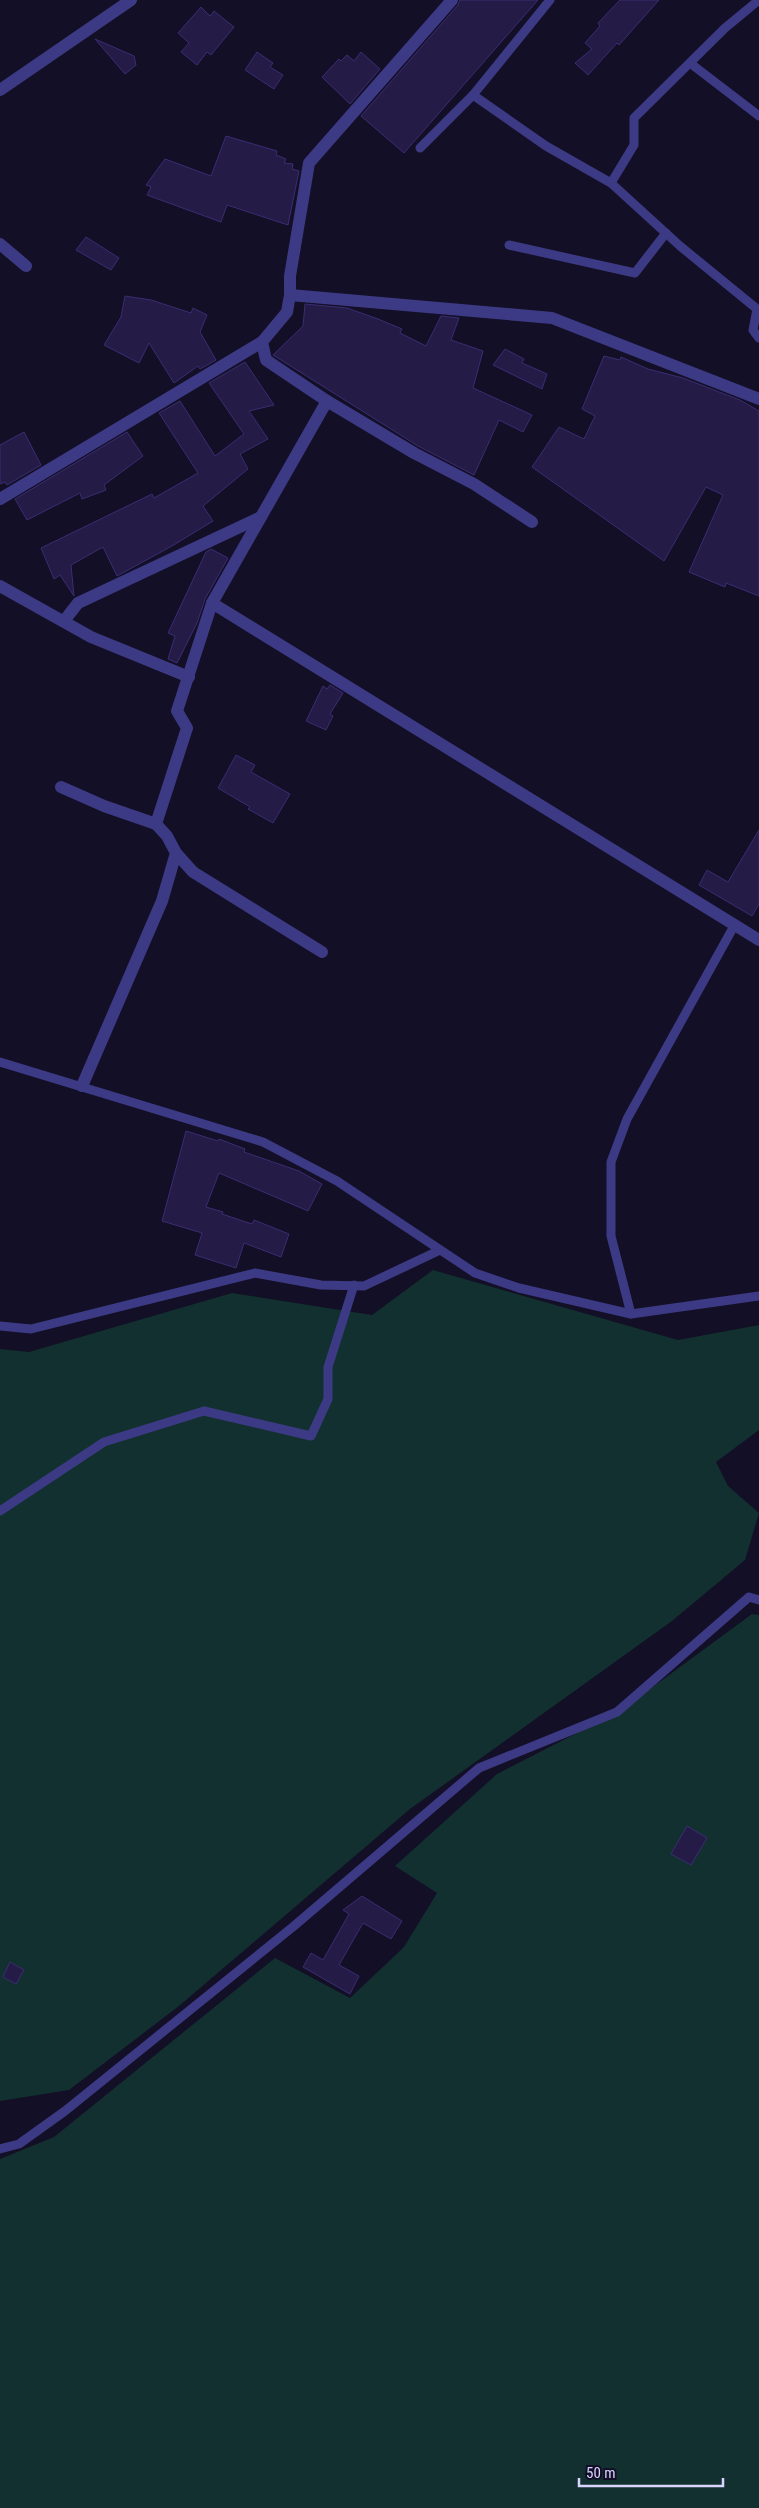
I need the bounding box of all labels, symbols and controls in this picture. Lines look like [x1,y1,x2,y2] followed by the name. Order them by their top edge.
[579,2456,723,2488] scale bar
[586,2464,616,2482] text: 50 m

